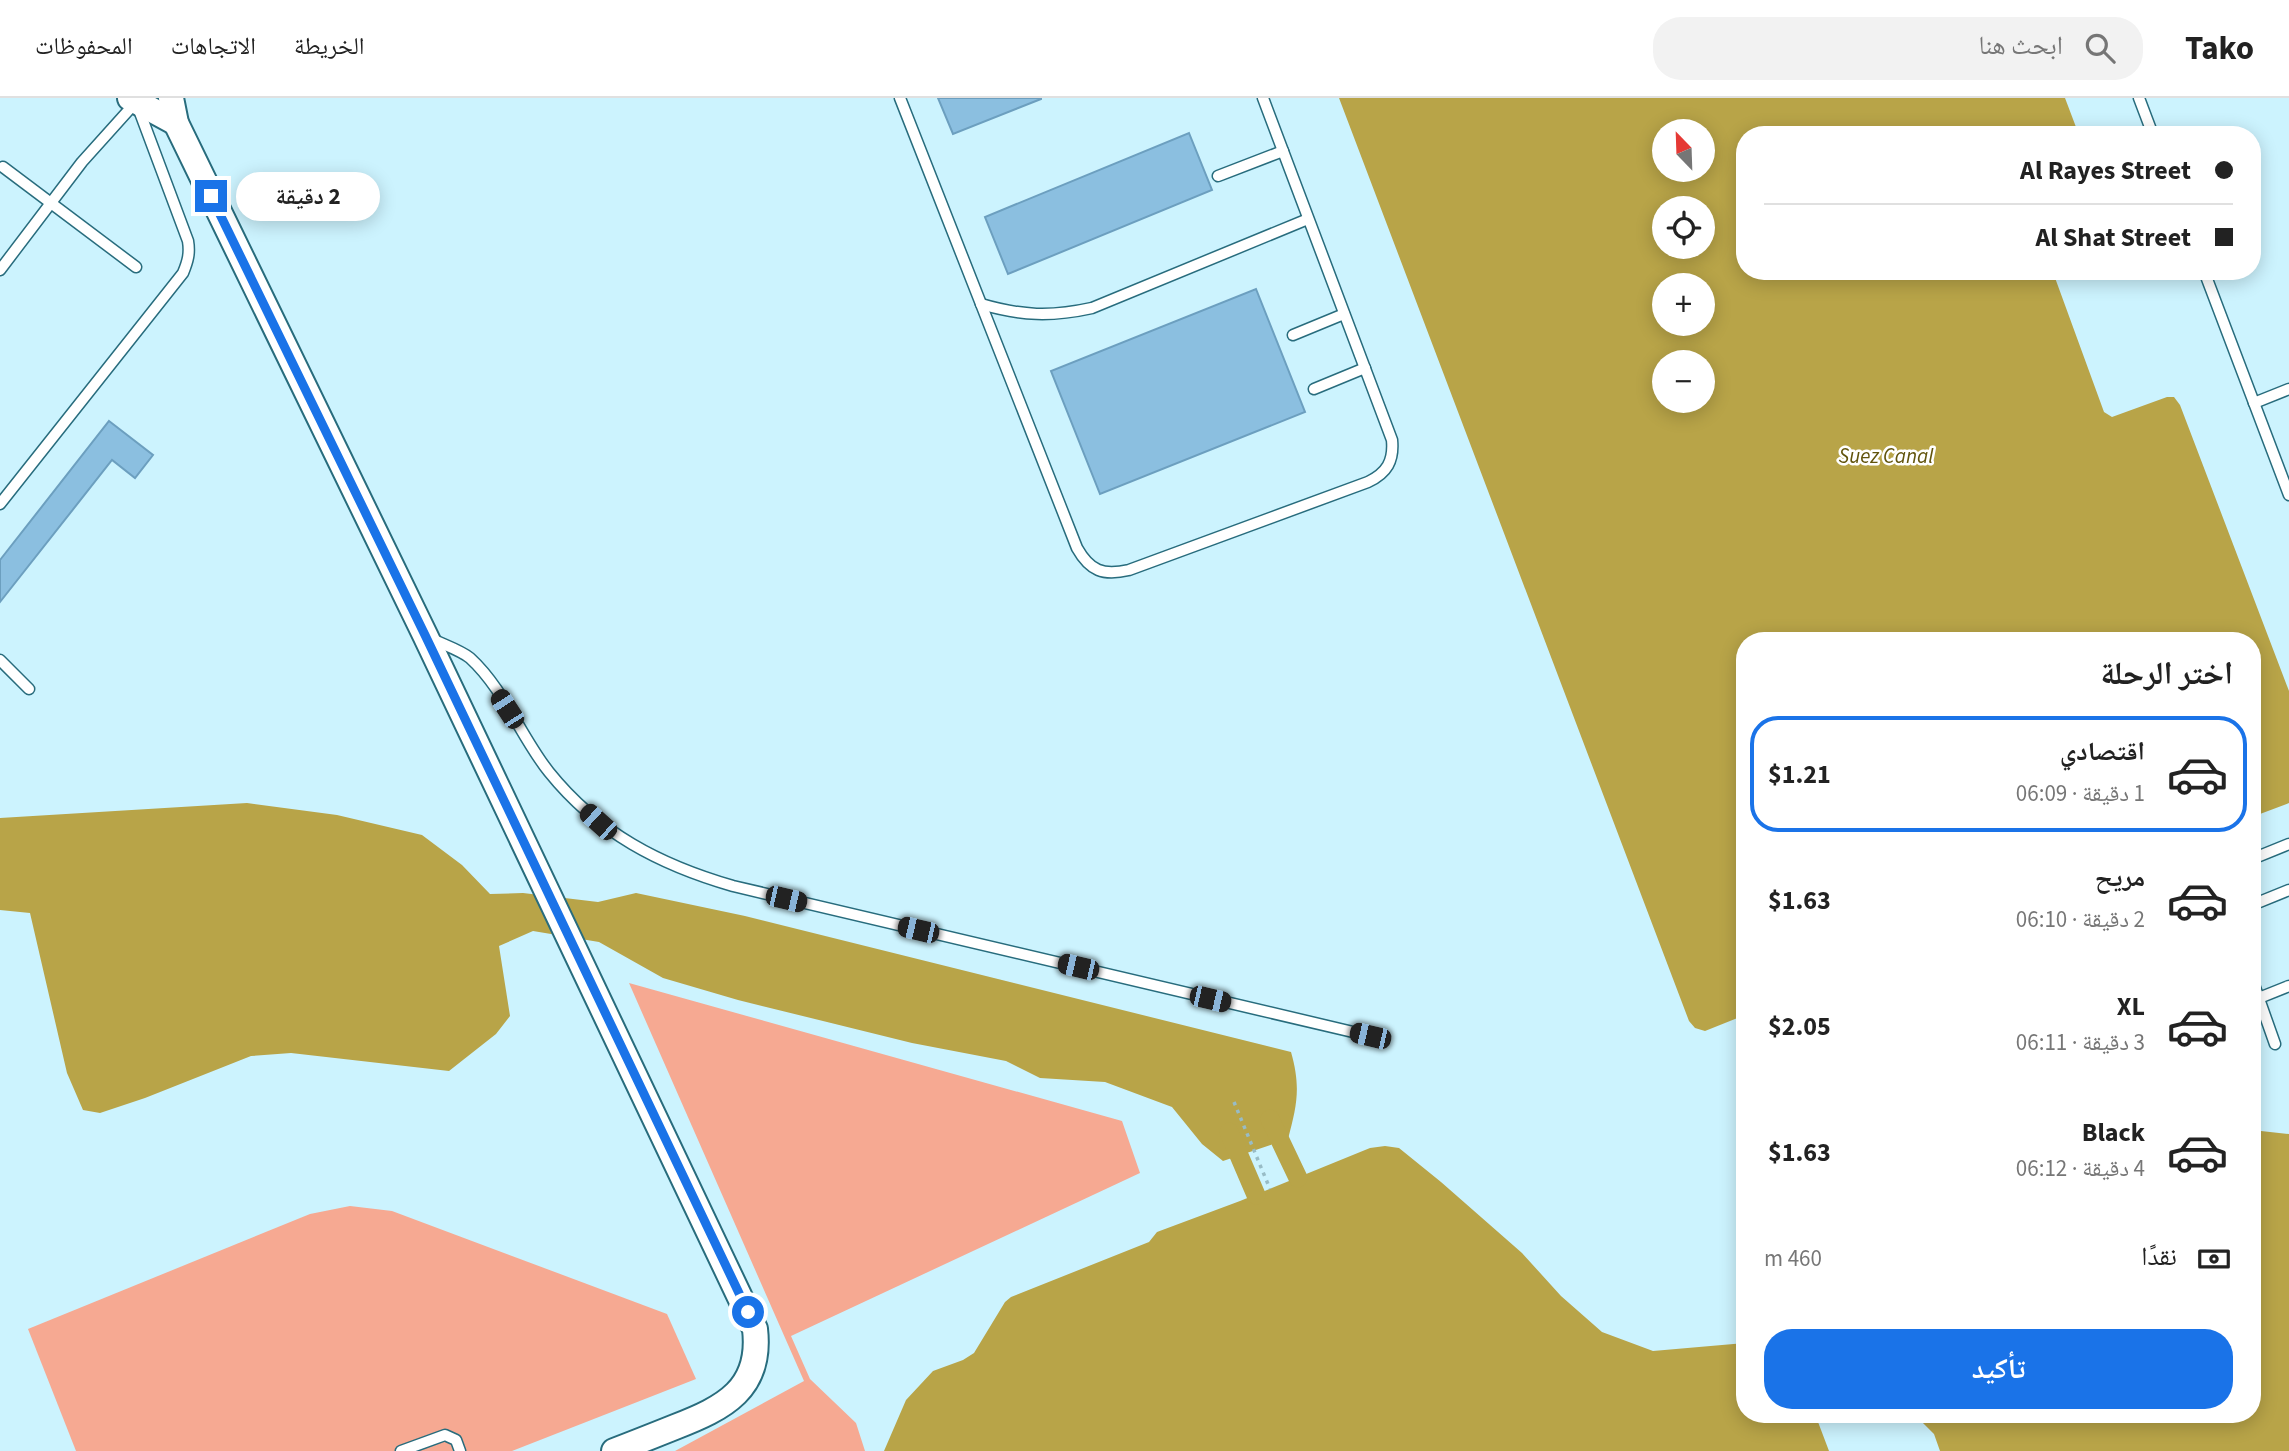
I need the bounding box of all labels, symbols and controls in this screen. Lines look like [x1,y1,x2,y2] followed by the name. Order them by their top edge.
[1653,17,2143,80] search box
[2185,25,2254,72] text: Tako
[1978,27,2063,64] text: ابحث هنا
[35,29,133,64] text: المحفوظات
[171,29,256,64] text: الاتجاهات
[294,29,365,64] text: الخريطة
[2081,29,2119,67] icon: search
[1652,119,1715,182] north arrow
[1652,119,1715,413] map controls
[2020,152,2191,189] text: Al Rayes Street
[235,172,379,220] callout: 2 دقيقة
[195,180,227,212] route end
[275,180,341,213] text: 2 دقيقة
[1652,196,1715,259] button: locate
[2035,219,2191,256] text: Al Shat Street
[1652,273,1715,336] button: +
[1652,350,1715,413] button: −
[1839,441,1934,471] water label: Suez Canal
[2100,651,2233,697] text: اختر الرحلة
[487,686,528,732] car
[2060,733,2145,770] text: اقتصادي
[2166,743,2229,806] icon: car
[1768,756,1831,793] text: $1.21
[2016,777,2145,810] text: 1 دقيقة · 06:09
[576,800,621,844] car
[2095,859,2145,896] text: مريح
[2166,869,2229,932] icon: car
[1768,882,1831,919] text: $1.63
[764,884,809,914] car
[2016,903,2145,936] text: 2 دقيقة · 06:10
[896,915,941,945] car
[1056,952,1101,982] car
[1188,984,1233,1014] car
[2117,988,2145,1025] text: XL
[2166,995,2229,1058] icon: car
[1768,1008,1831,1045] text: $2.05
[1348,1021,1393,1051] car
[2016,1026,2145,1059] text: 3 دقيقة · 06:11
[2082,1114,2145,1151] text: Black
[2166,1121,2229,1184] icon: car
[1768,1134,1831,1171] text: $1.63
[2016,1152,2145,1185] text: 4 دقيقة · 06:12
[2141,1238,2177,1275] text: نقدًا
[2195,1240,2233,1278] icon: cash
[1764,1242,1822,1275] text: 460 m
[732,1296,764,1328] route start
[1764,1329,2233,1409] button: تأكيد

